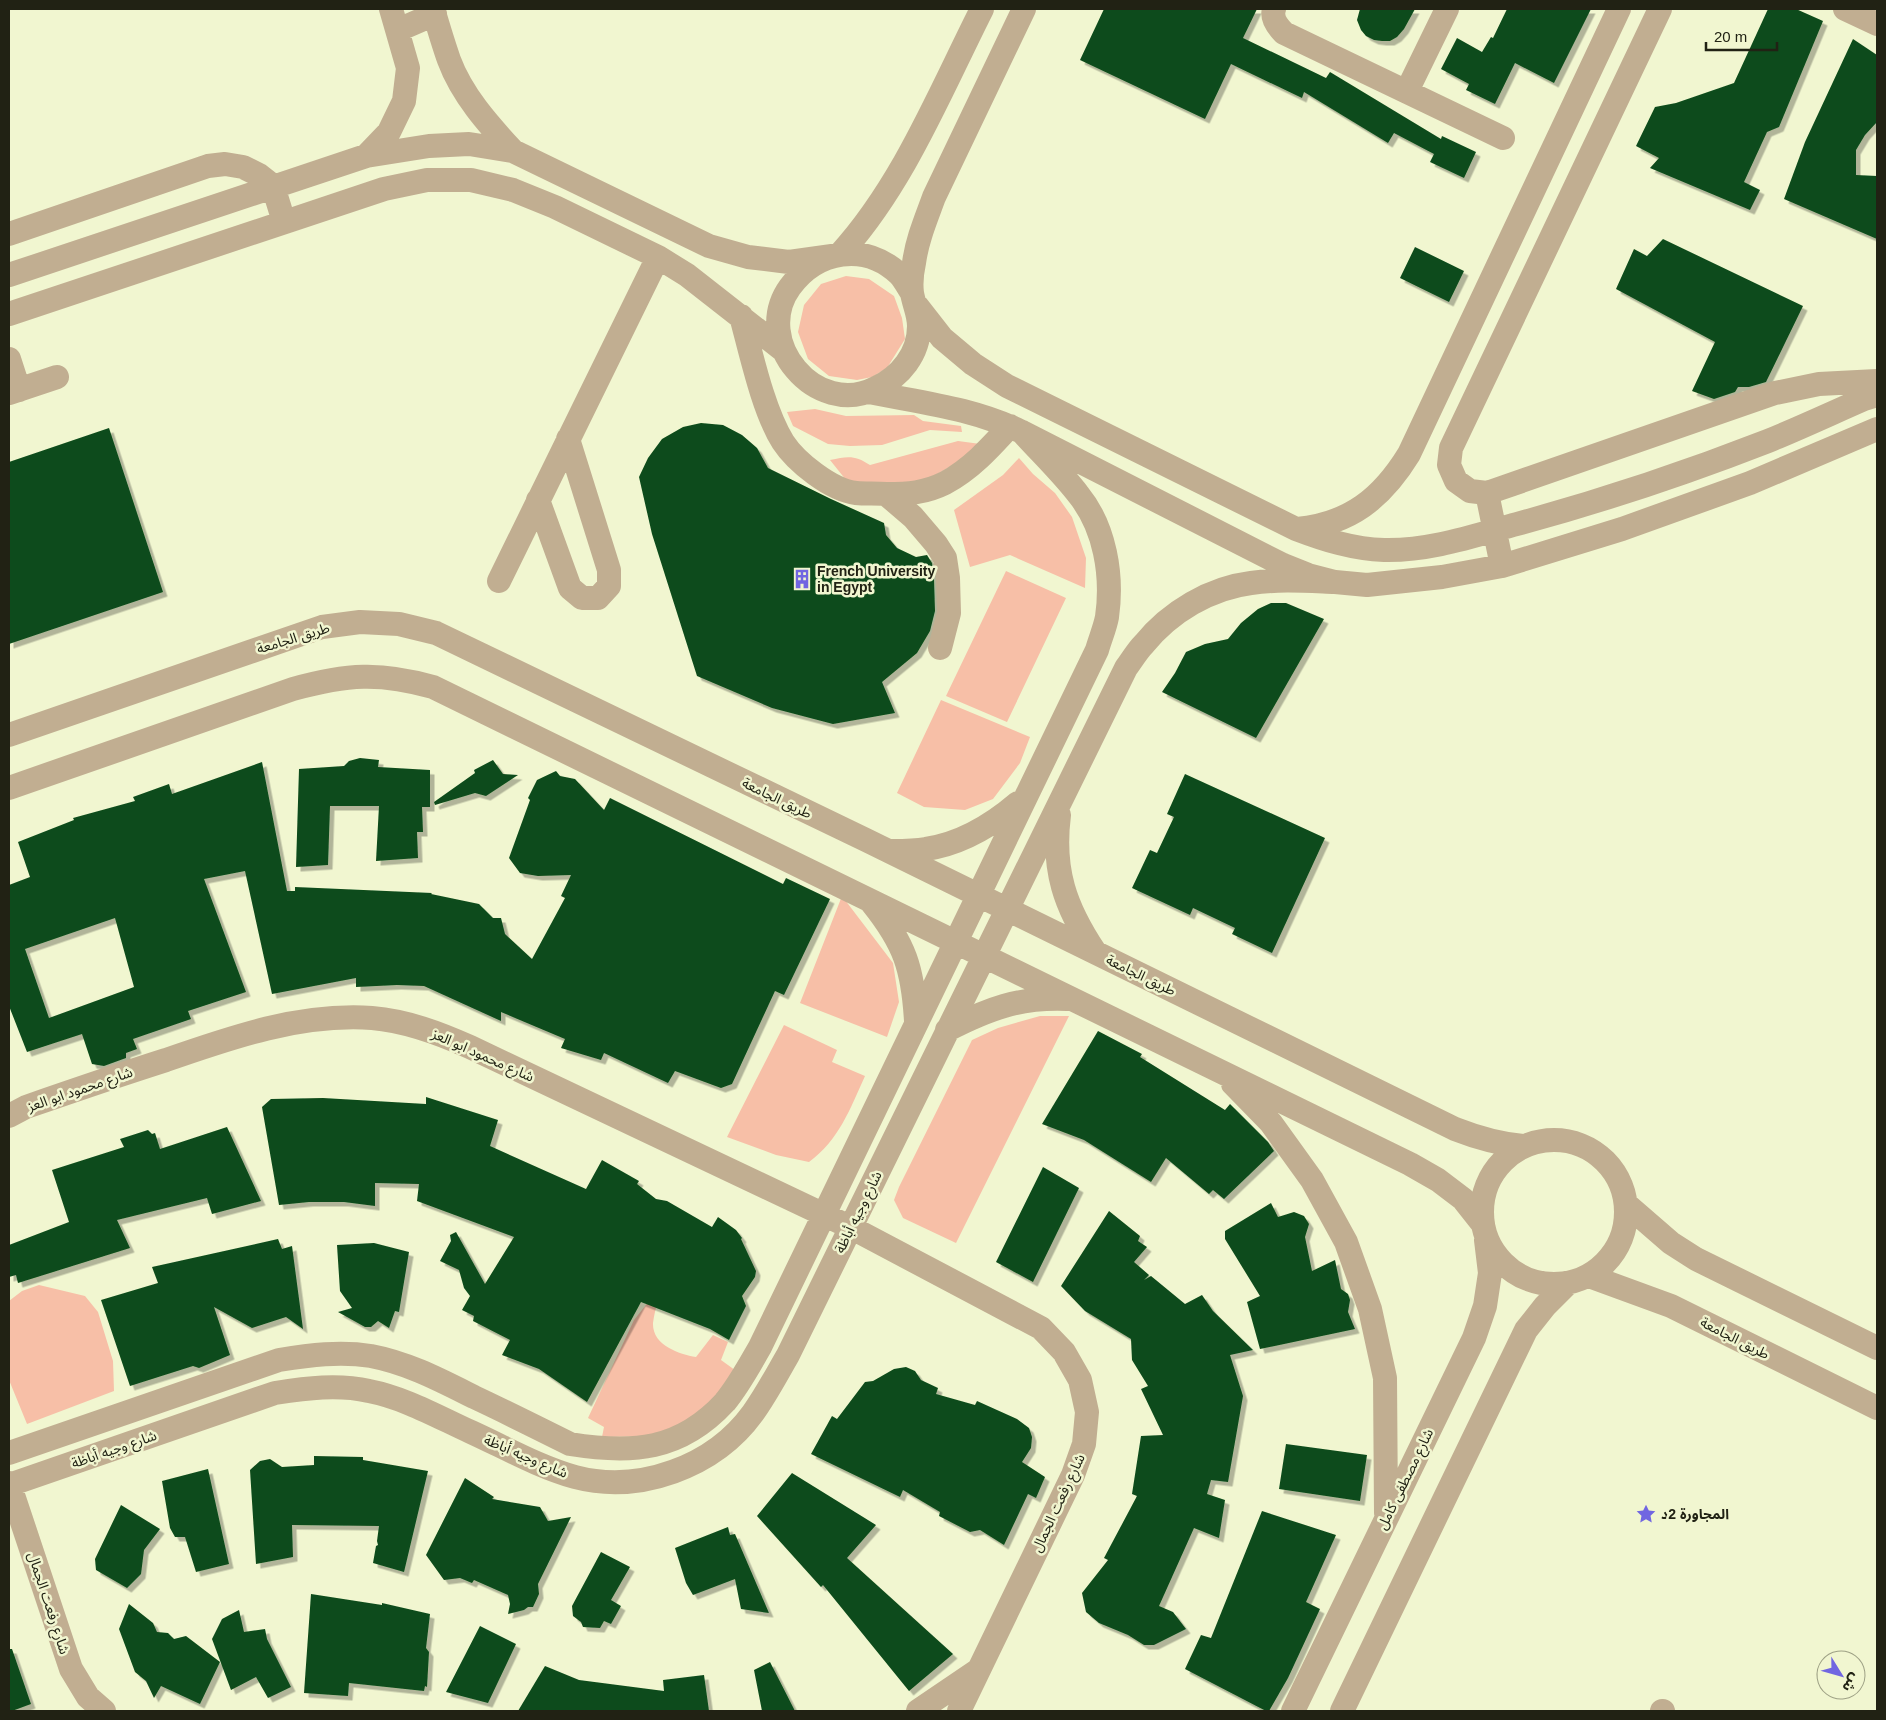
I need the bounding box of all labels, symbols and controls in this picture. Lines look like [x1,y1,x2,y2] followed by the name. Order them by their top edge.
[1706,20,1777,52] scale bar
[1714,28,1747,45] text: 20 m
[817,563,935,595] place label: French University in Egypt
[791,568,813,590] building icon: French University in Egypt
[255,619,332,659] street label: طريق الجامعة
[739,774,814,824] street label: طريق الجامعة
[1103,951,1178,1001] street label: طريق الجامعة
[427,1025,537,1087] street label: شارع محمود ابو العز
[24,1064,136,1118] street label: شارع محمود ابو العز
[831,1168,887,1257] street label: شارع وجيه أباظة
[1697,1314,1772,1364] street label: طريق الجامعة
[69,1426,160,1474] street label: شارع وجيه أباظة
[1374,1426,1439,1533] street label: شارع مصطفى كامل
[481,1431,570,1484] street label: شارع وجيه أباظة
[1028,1451,1090,1556] street label: شارع رفعت الجمال
[1635,1503,1657,1525] place icon: المجاورة 2د
[1661,1506,1729,1523] place label: المجاورة 2د
[22,1550,73,1657] street label: شارع رفعت الجمال
[1816,1650,1866,1700] north arrow
[1839,1670,1864,1695] text: ش

